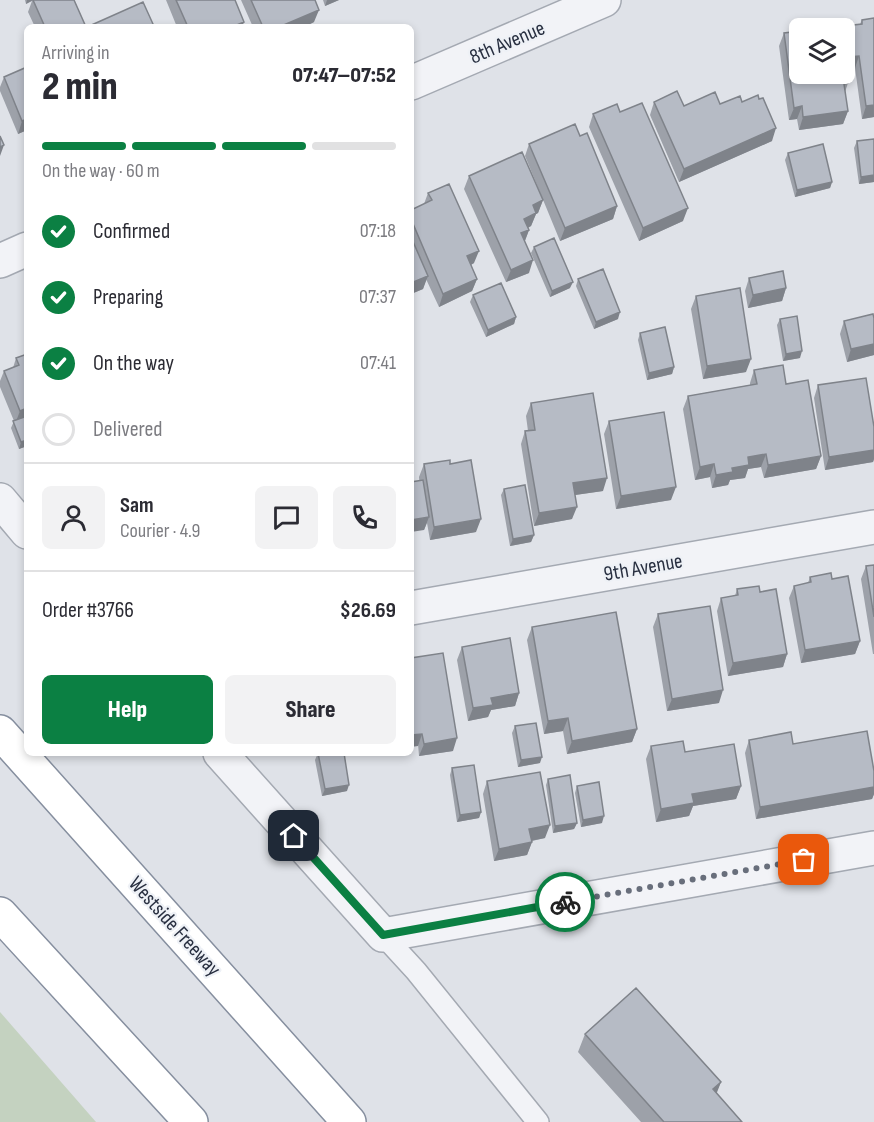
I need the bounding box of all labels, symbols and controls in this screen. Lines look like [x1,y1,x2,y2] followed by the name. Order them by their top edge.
[466,15,549,69] street label: 8th Avenue
[789,18,855,84] map controls
[789,18,855,84] button: layers
[42,41,110,65] text: Arriving in
[292,62,396,89] text: 07:47–07:52
[42,64,118,111] text: 2 min
[42,159,160,183] text: On the way · 60 m
[42,215,75,248] icon: check
[93,218,170,245] text: Confirmed
[360,219,396,243] text: 07:18
[42,281,75,314] icon: check
[93,284,163,311] text: Preparing
[359,285,396,309] text: 07:37
[42,347,75,380] icon: check
[93,350,174,377] text: On the way
[360,351,396,375] text: 07:41
[93,416,162,443] text: Delivered
[42,486,105,549] button: person
[255,486,318,549] button: chat
[333,486,396,549] button: phone
[120,492,154,519] text: Sam
[120,519,200,543] text: Courier · 4.9
[602,548,684,587] street label: 9th Avenue
[42,597,134,624] text: Order #3766
[340,597,396,624] text: $26.69
[42,675,213,744] button: Help
[225,675,396,744] button: Share
[268,810,319,861] pin
[277,819,310,852] icon: home
[778,834,829,885] pin
[787,843,820,876] icon: bag
[123,871,226,981] street label: Westside Freeway
[535,872,595,932] courier
[549,886,582,919] icon: bike

